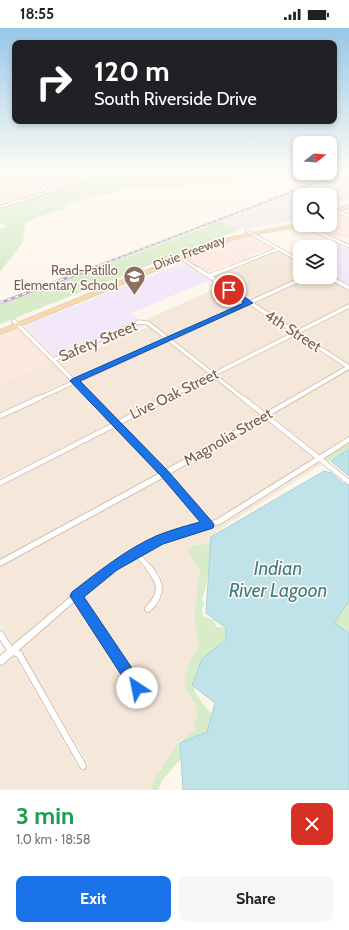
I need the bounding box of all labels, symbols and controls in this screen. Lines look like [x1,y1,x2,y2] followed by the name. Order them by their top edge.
[20,5,54,23] text: 18:55
[94,54,170,88] text: 120 m
[28,56,80,108] icon: right
[94,88,257,110] text: South Riverside Drive
[293,136,337,180] north arrow
[293,136,337,284] map controls
[293,188,337,232] button: search
[151,231,228,273] street label: Dixie Freeway
[293,240,337,284] button: layers
[14,262,118,293] place label: Read-Patillo Elementary School
[121,264,147,297] school or university icon: Read-Patillo Elementary School
[212,273,246,307] pin
[218,279,240,301] icon: arrive
[261,306,325,356] street label: 4th Street
[56,317,140,365] street label: Safety Street
[127,365,221,423] street label: Live Oak Street
[181,404,275,470] street label: Magnolia Street
[229,557,327,602] water label: Indian River Lagoon
[116,667,158,709] position arrow
[16,801,74,830] text: 3 min
[291,803,333,845] button: close
[16,831,91,847] text: 1.0 km · 18:58
[16,876,171,922] button: Exit
[179,876,333,922] button: Share

